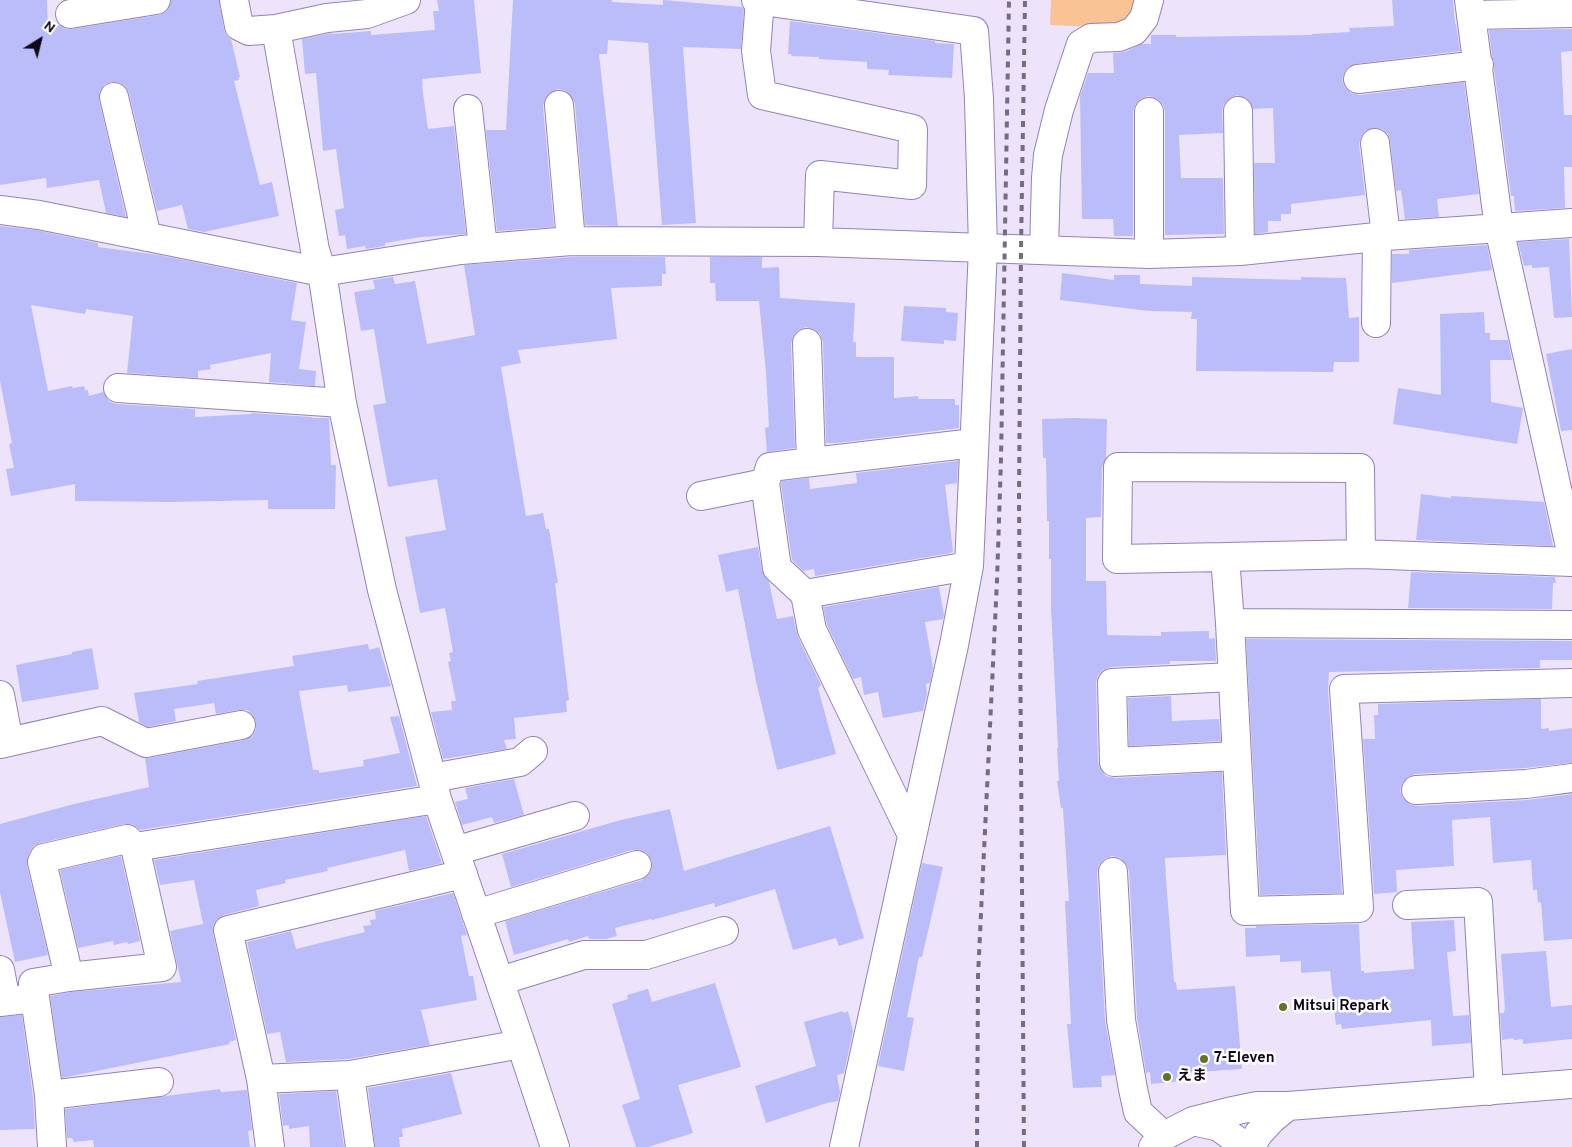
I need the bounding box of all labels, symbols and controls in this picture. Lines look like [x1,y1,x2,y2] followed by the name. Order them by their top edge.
[15,15,65,65] north arrow
[40,18,58,37] text: N
[1293,998,1389,1016] place label: Mitsui Repark
[1277,1001,1289,1013] marker: Mitsui Repark
[1214,1050,1275,1068] place label: 7-Eleven
[1198,1053,1210,1065] marker: 7-Eleven
[1177,1068,1207,1086] place label: えま
[1161,1071,1173,1083] marker: えま

